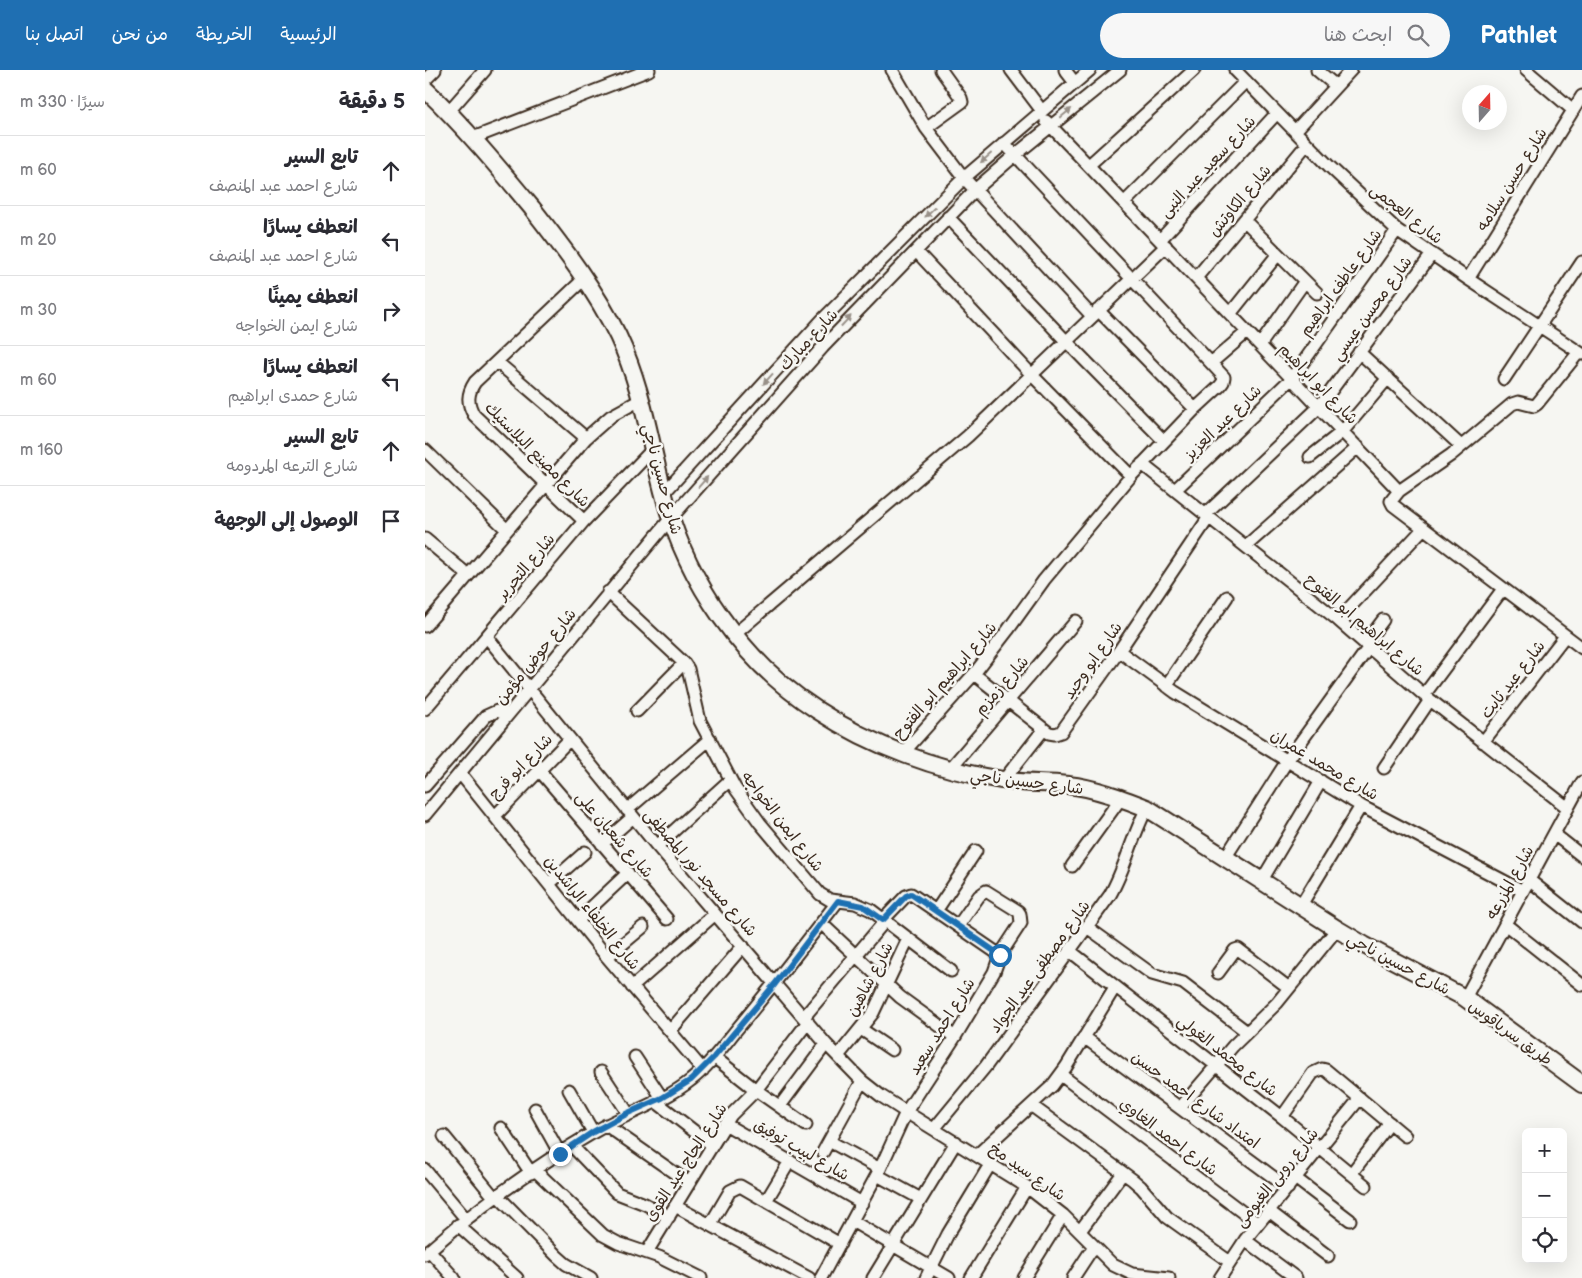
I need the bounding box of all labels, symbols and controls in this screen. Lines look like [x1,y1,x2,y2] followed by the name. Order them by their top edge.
[1100,13,1450,58] search box
[1404,21,1432,49] icon: search
[1480,21,1557,50] text: Pathlet
[25,24,84,45] text: اتصل بنا
[112,24,168,45] text: من نحن
[196,24,252,45] text: الخريطة
[280,24,337,45] text: الرئيسية
[1324,24,1392,47] text: ابحث هنا
[1462,85,1507,130] north arrow
[339,89,405,114] text: 5 دقيقة
[20,93,105,112] text: سيرًا · 330 m
[1060,107,1073,118] one-way arrow
[1156,112,1261,222] street label: شارع سعيد عبد النبى
[1473,125,1553,236] street label: شارع حسن سلامه
[285,146,358,169] text: تابع السير
[980,153,993,164] one-way arrow
[377,157,405,185] icon: ahead
[20,161,57,180] text: 60 m
[1205,161,1276,241] street label: شارع الكاوتش
[209,177,358,196] text: شارع احمد عبد المنصف
[1365,180,1446,249] street label: شارع العجمى
[924,206,936,218] one-way arrow
[263,216,358,239] text: انعطف يسارًا
[1296,226,1388,341] street label: شارع عاطف ابراهيم
[377,227,405,255] icon: left
[20,231,56,250] text: 20 m
[209,247,358,266] text: شارع احمد عبد المنصف
[1328,253,1420,367] street label: شارع محسن عيسي
[268,286,358,309] text: انعطف يمينًا
[377,297,405,325] icon: right
[20,301,57,320] text: 30 m
[776,305,843,375] street label: شارع مبارك
[840,316,852,328] one-way arrow
[236,317,358,336] text: شارع ايمن الخواجه
[1273,339,1361,430] street label: شارع ابو ابراهيم
[263,356,358,379] text: انعطف يسارًا
[377,367,405,395] icon: left
[20,371,57,390] text: 60 m
[762,372,773,385] one-way arrow
[1179,381,1267,467] street label: شارع عبد العزيز
[228,387,358,406] text: شارع حمدى ابراهيم
[480,399,593,512] street label: شارع مصنع البلاستيك
[634,422,685,538] street label: شارع حسين ناجي
[285,426,358,449] text: تابع السير
[377,437,405,465] icon: ahead
[20,441,63,460] text: 160 m
[226,457,358,476] text: شارع الترعه المردومه
[697,476,709,488] one-way arrow
[377,507,405,535] icon: arrive
[214,509,358,532] text: الوصول إلى الوجهة
[492,530,560,606] street label: شارع التحرير
[1300,570,1427,682] street label: شارع ابراهيم ابو الفتوح
[492,605,581,709] street label: شارع حوض مؤمن
[889,619,1003,745] street label: شارع ابراهيم ابو الفتوح
[1060,619,1128,704] street label: شارع ابو وحيد
[1477,637,1550,723] street label: شارع عيد ثابت
[971,652,1035,721] street label: شارع زمزم
[1266,726,1382,806] street label: شارع محمد عمران
[485,730,558,804] street label: شارع ابو فرج
[969,766,1085,803] street label: شارع حسين ناجي
[736,768,827,877] street label: شارع ايمن الخواجه
[570,788,657,883] street label: شارع شعبان على
[639,805,760,941] street label: شارع مسجد نور المصطفى
[1482,843,1539,923] street label: شارع المزرعه
[539,852,644,975] street label: شارع الخلفاء الراشدين
[986,897,1095,1037] street label: شارع مصطفى عبد الجواد
[1342,929,1453,1003] street label: شارع حسين ناجي
[843,939,899,1021] street label: شارع شاهين
[989,944,1012,967] route start
[905,975,980,1079] street label: شارع احمد سعيد
[1464,996,1556,1070] street label: طريق سرياقوس
[1171,1011,1281,1104] street label: شارع محمد الغولي
[1127,1047,1263,1154] street label: امتداد شارع احمد حسن
[1115,1094,1221,1181] street label: شارع احمد الغاوي
[641,1100,732,1226] street label: شارع الحاج عبد القوى
[750,1115,852,1186] street label: شارع لبيب توفيق
[1231,1125,1324,1232] street label: شارع روبى الغيومى
[1522,1128,1567,1263] map controls
[1522,1128,1567,1173] button: +
[985,1139,1069,1206] street label: شارع سيد مخ
[549,1143,572,1166] route end
[1522,1173,1567,1218] button: −
[1522,1218,1567,1263] button: locate

